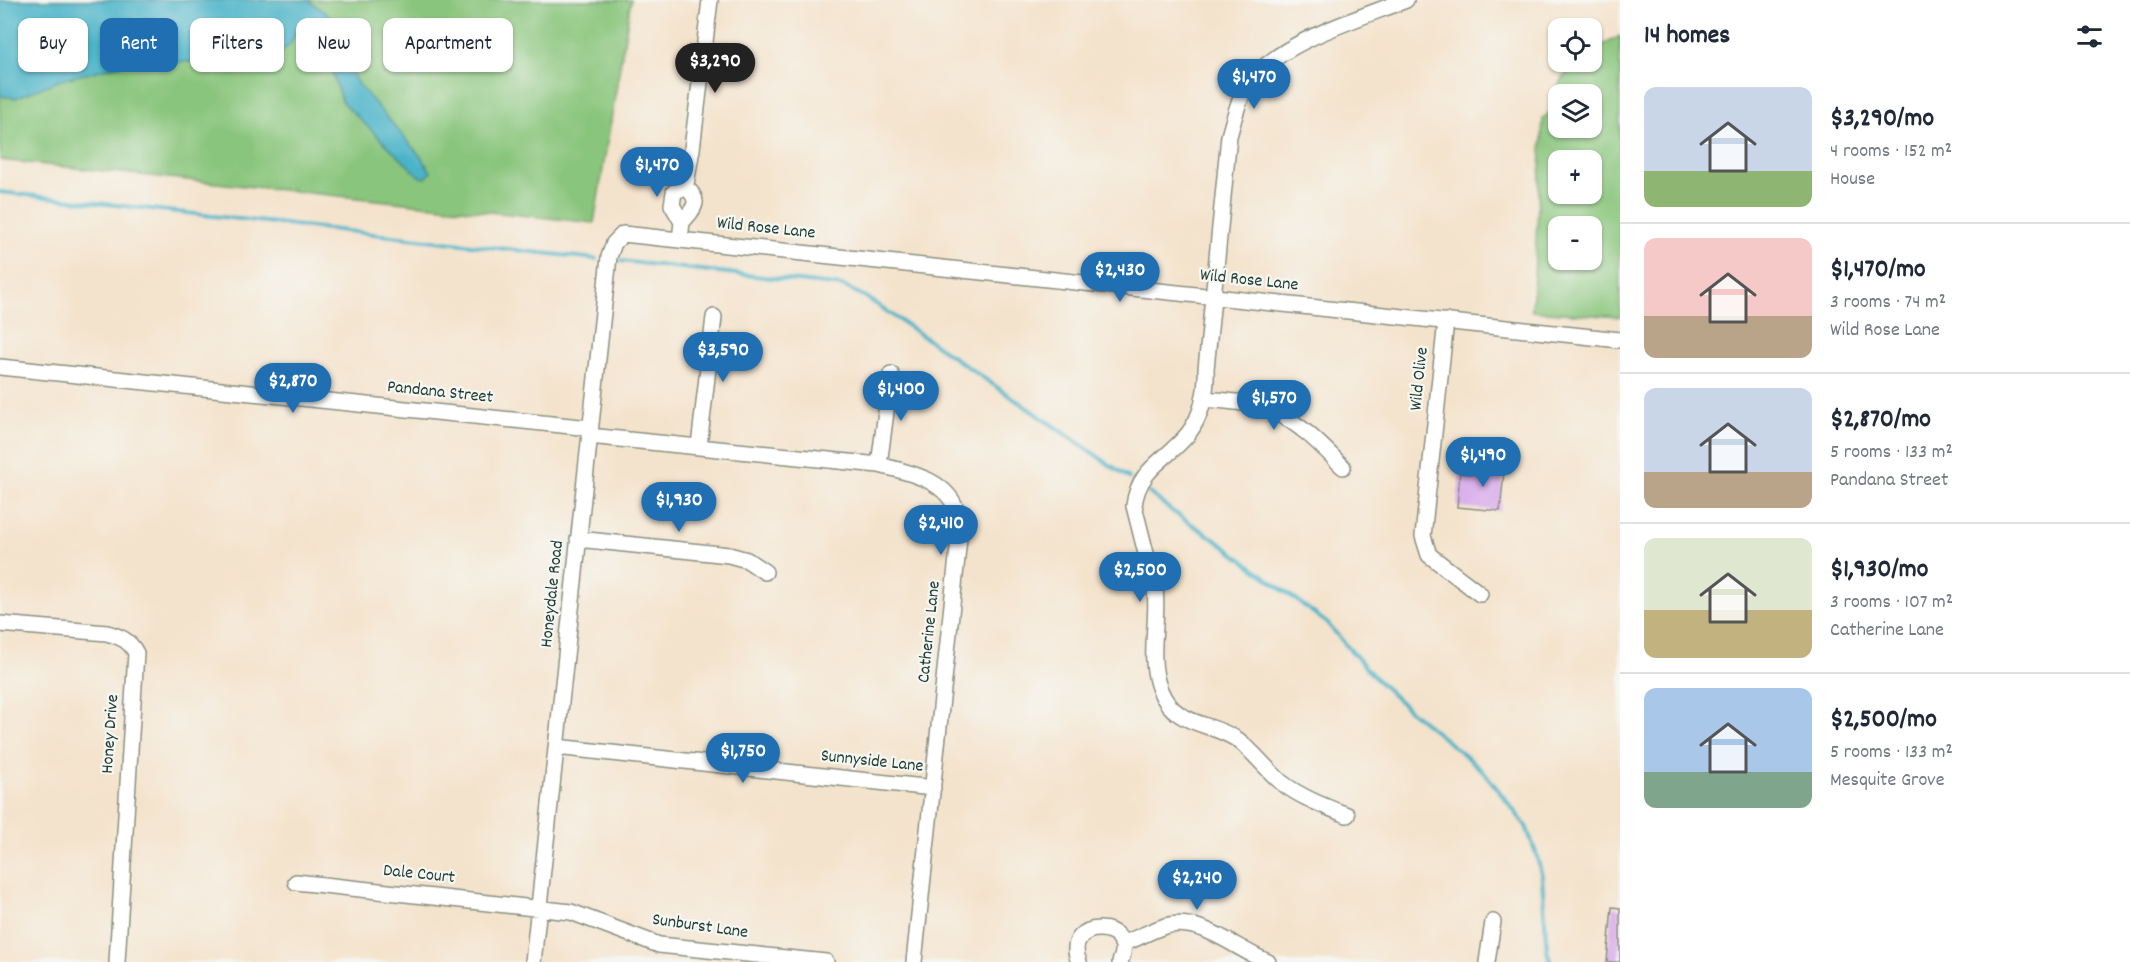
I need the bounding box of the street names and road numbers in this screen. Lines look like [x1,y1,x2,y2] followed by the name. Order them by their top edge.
[716,211,817,247] street label: Wild Rose Lane
[1199,263,1300,299] street label: Wild Rose Lane
[1404,346,1436,412] street label: Wild Olive
[386,375,495,411] street label: Pandana Street
[535,539,571,649] street label: Honeydale Road
[912,580,948,684] street label: Catherine Lane
[96,693,126,775] street label: Honey Drive
[819,744,925,780] street label: Sunnyside Lane
[382,859,456,891] street label: Dale Court
[650,908,750,946] street label: Sunburst Lane

